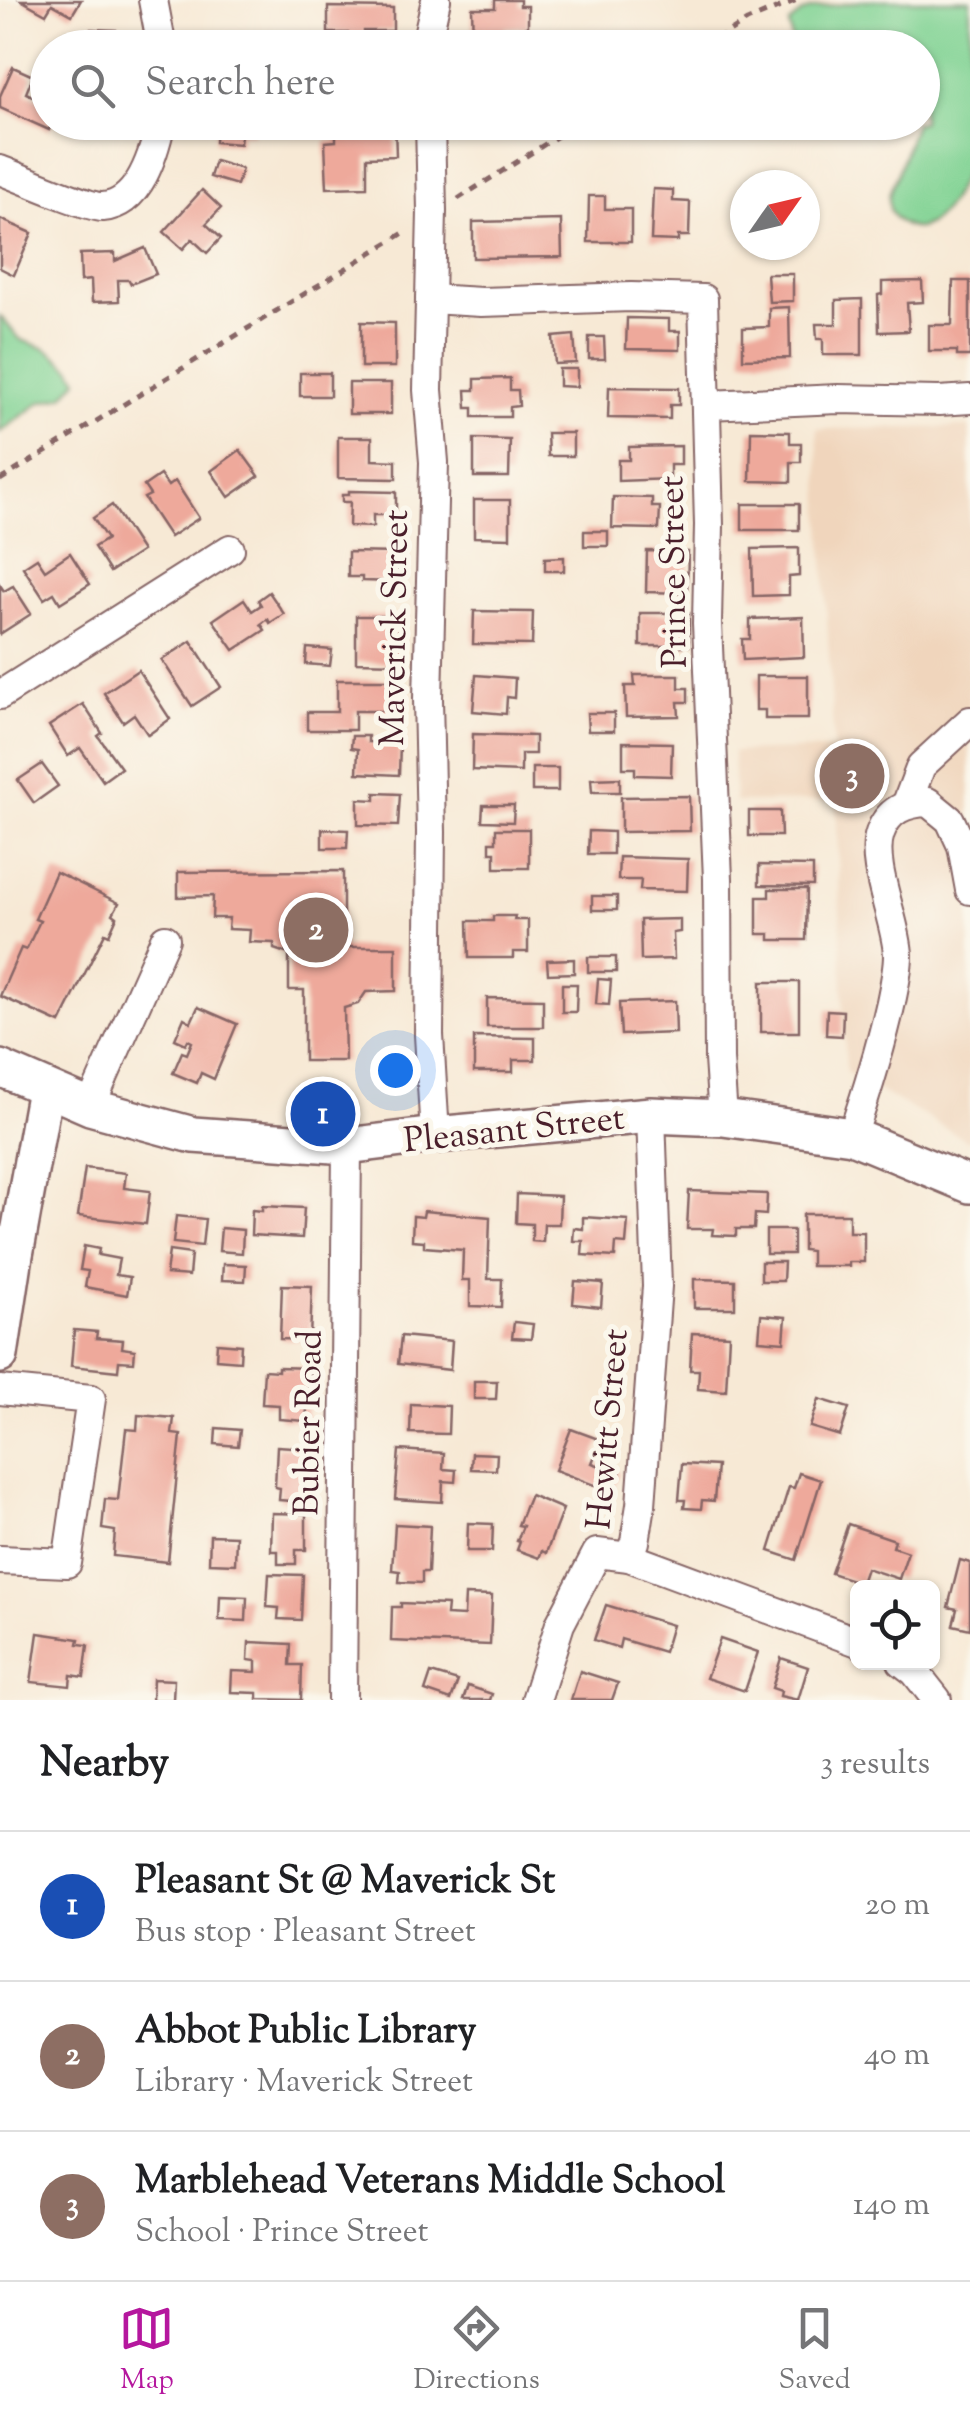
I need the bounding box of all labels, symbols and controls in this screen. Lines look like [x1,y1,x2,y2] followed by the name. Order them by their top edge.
[30,30,940,140] search box
[65,58,120,113] icon: search
[145,58,336,112] text: Search here
[730,170,820,260] north arrow
[648,475,703,669] street label: Prince Street
[369,509,424,747] street label: Maverick Street
[820,738,884,814] pin: 3
[284,892,348,968] pin: 2
[370,1045,421,1096] your location
[290,1076,356,1152] pin: 1
[401,1095,627,1168] street label: Pleasant Street
[575,1327,644,1532] street label: Hewitt Street
[283,1329,338,1517] street label: Bubier Road
[850,1580,940,1670] map controls
[850,1580,940,1670] button: locate
[40,1735,169,1795] text: Nearby
[820,1742,930,1788] text: 3 results
[135,1856,555,1910] text: Pleasant St @ Maverick St
[67,1883,78,1929] text: 1
[865,1883,930,1929] text: 20 m
[135,1910,476,1956] text: Bus stop · Pleasant Street
[135,2006,476,2060] text: Abbot Public Library
[65,2033,80,2079] text: 2
[864,2033,930,2079] text: 40 m
[135,2060,473,2106] text: Library · Maverick Street
[135,2156,725,2210] text: Marblehead Veterans Middle School
[66,2183,79,2229] text: 3
[853,2183,930,2229] text: 140 m
[135,2210,428,2256] text: School · Prince Street
[119,2301,174,2401] tab: Map
[413,2301,540,2401] tab: Directions
[779,2301,851,2401] tab: Saved

